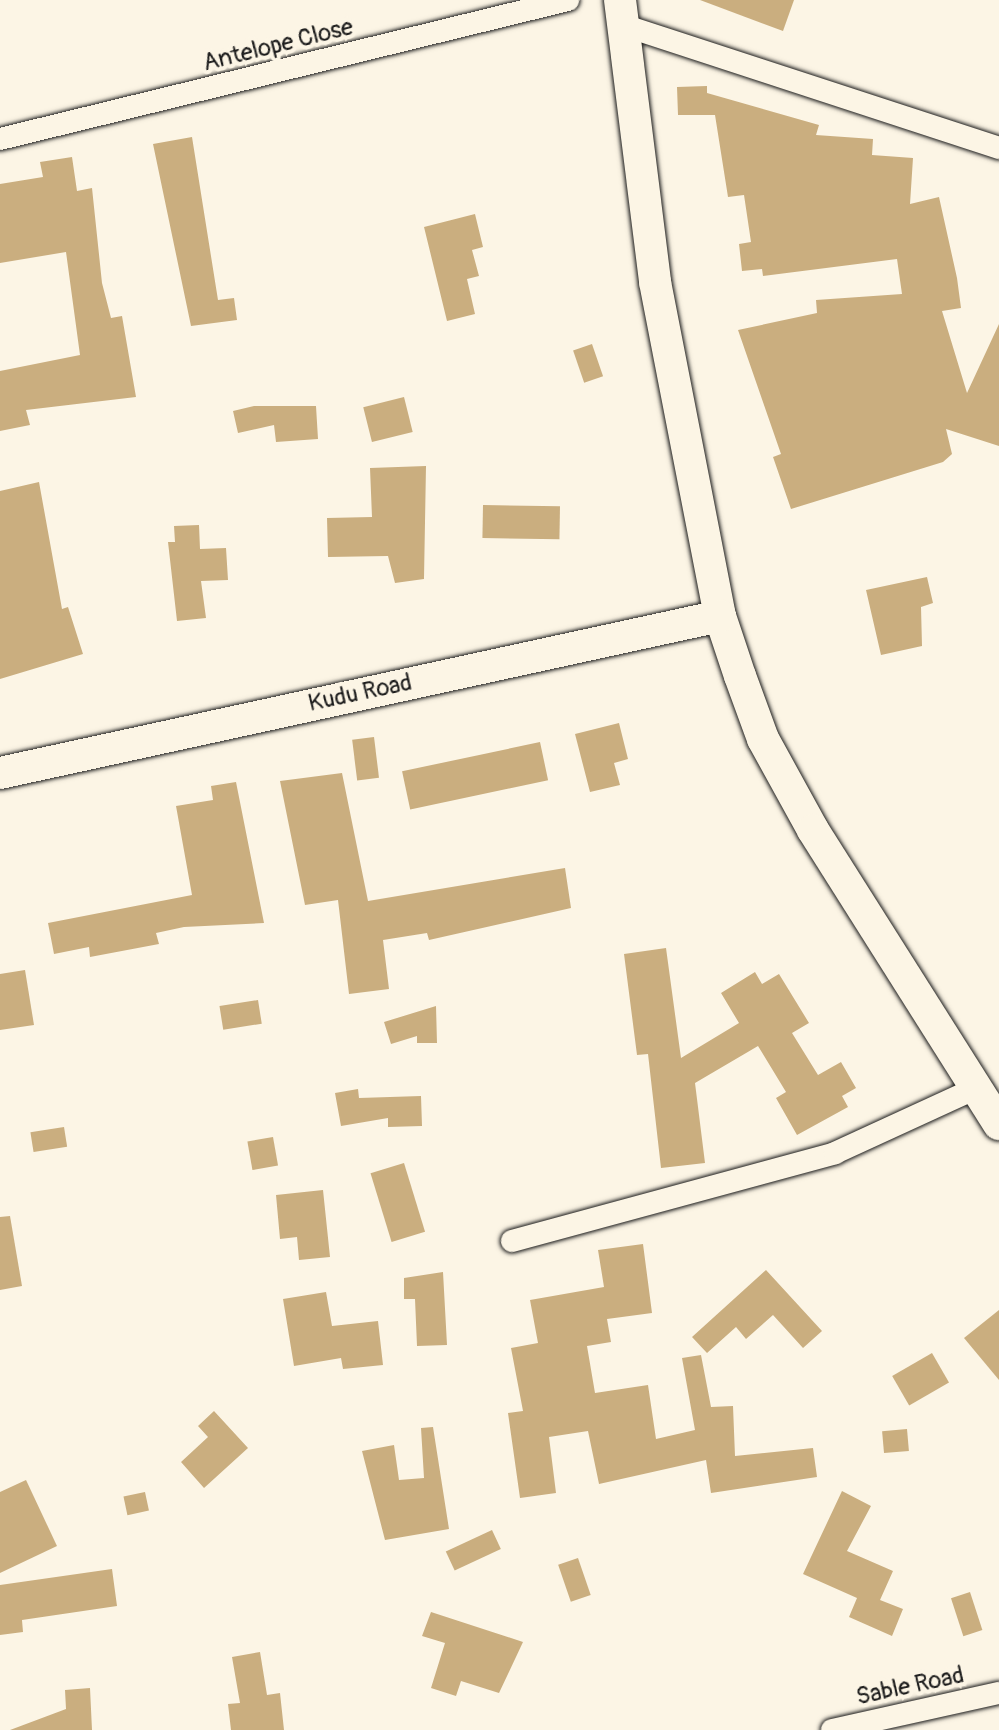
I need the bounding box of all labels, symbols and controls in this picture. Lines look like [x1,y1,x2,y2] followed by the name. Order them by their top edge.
[200,12,356,78] street label: Antelope Close
[306,668,414,718] street label: Kudu Road
[854,1661,966,1711] street label: Sable Road

